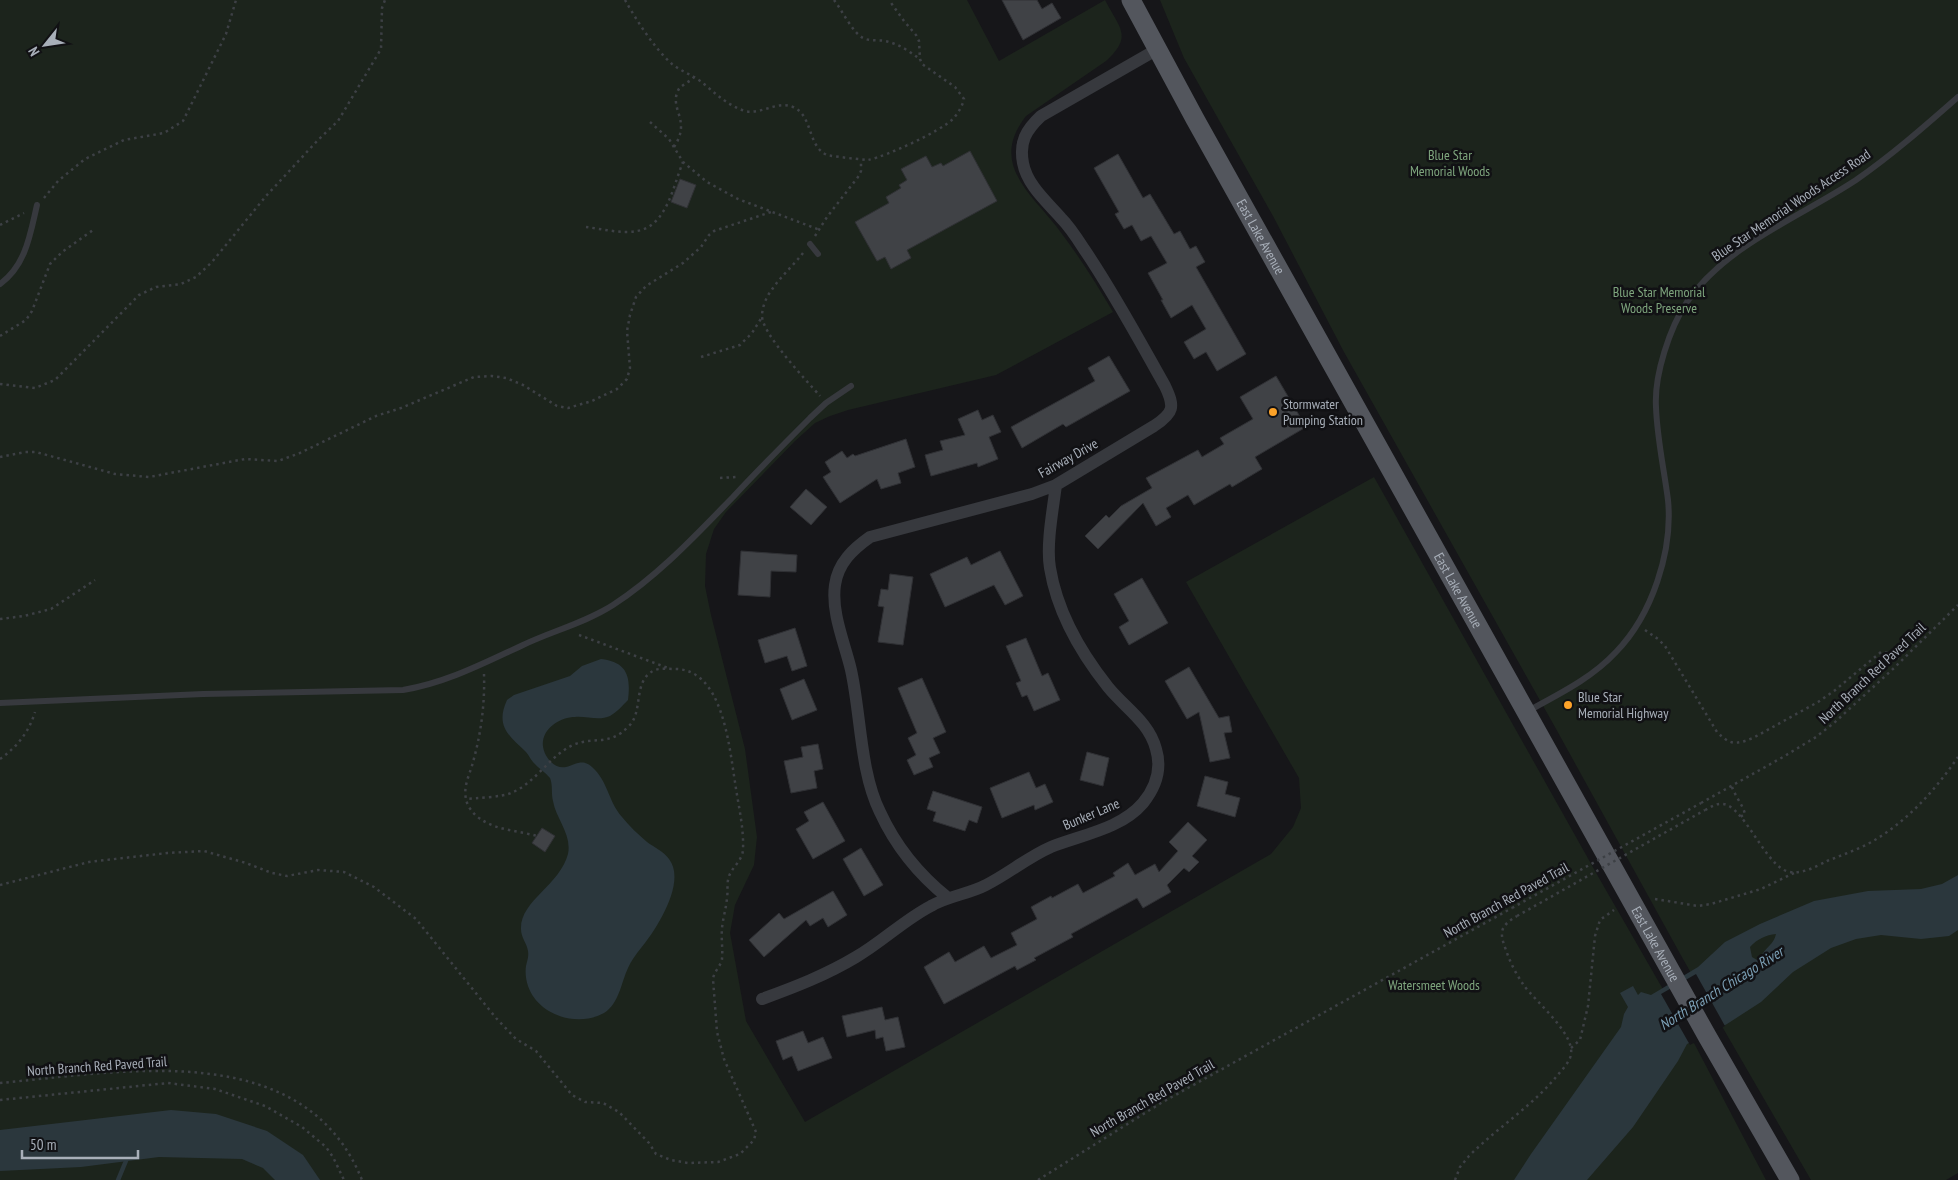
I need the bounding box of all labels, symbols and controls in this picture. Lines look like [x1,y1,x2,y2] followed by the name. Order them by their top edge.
[20,20,70,70] north arrow
[24,44,43,59] text: N
[1708,145,1874,265] street label: Blue Star Memorial Woods Access Road
[1410,146,1490,180] park label: Blue Star Memorial Woods
[1233,196,1289,278] street label: East Lake Avenue
[1613,283,1706,317] park label: Blue Star Memorial Woods Preserve
[1283,395,1363,429] place label: Stormwater Pumping Station
[1267,406,1279,418] marker: Stormwater Pumping Station
[1035,434,1101,482] street label: Fairway Drive
[1430,550,1487,631] street label: East Lake Avenue
[1815,618,1930,727] street label: North Branch Red Paved Trail
[1578,688,1669,722] place label: Blue Star Memorial Highway
[1562,699,1574,711] marker: Blue Star Memorial Highway
[1060,794,1122,834] street label: Bunker Lane
[1440,858,1572,942] street label: North Branch Red Paved Trail
[1627,903,1684,985] street label: East Lake Avenue
[1656,941,1788,1034] water label: North Branch Chicago River
[1388,976,1480,994] park label: Watersmeet Woods
[26,1052,168,1080] street label: North Branch Red Paved Trail
[1087,1055,1218,1141] street label: North Branch Red Paved Trail
[22,1128,139,1160] scale bar
[30,1135,56,1154] text: 50 m

